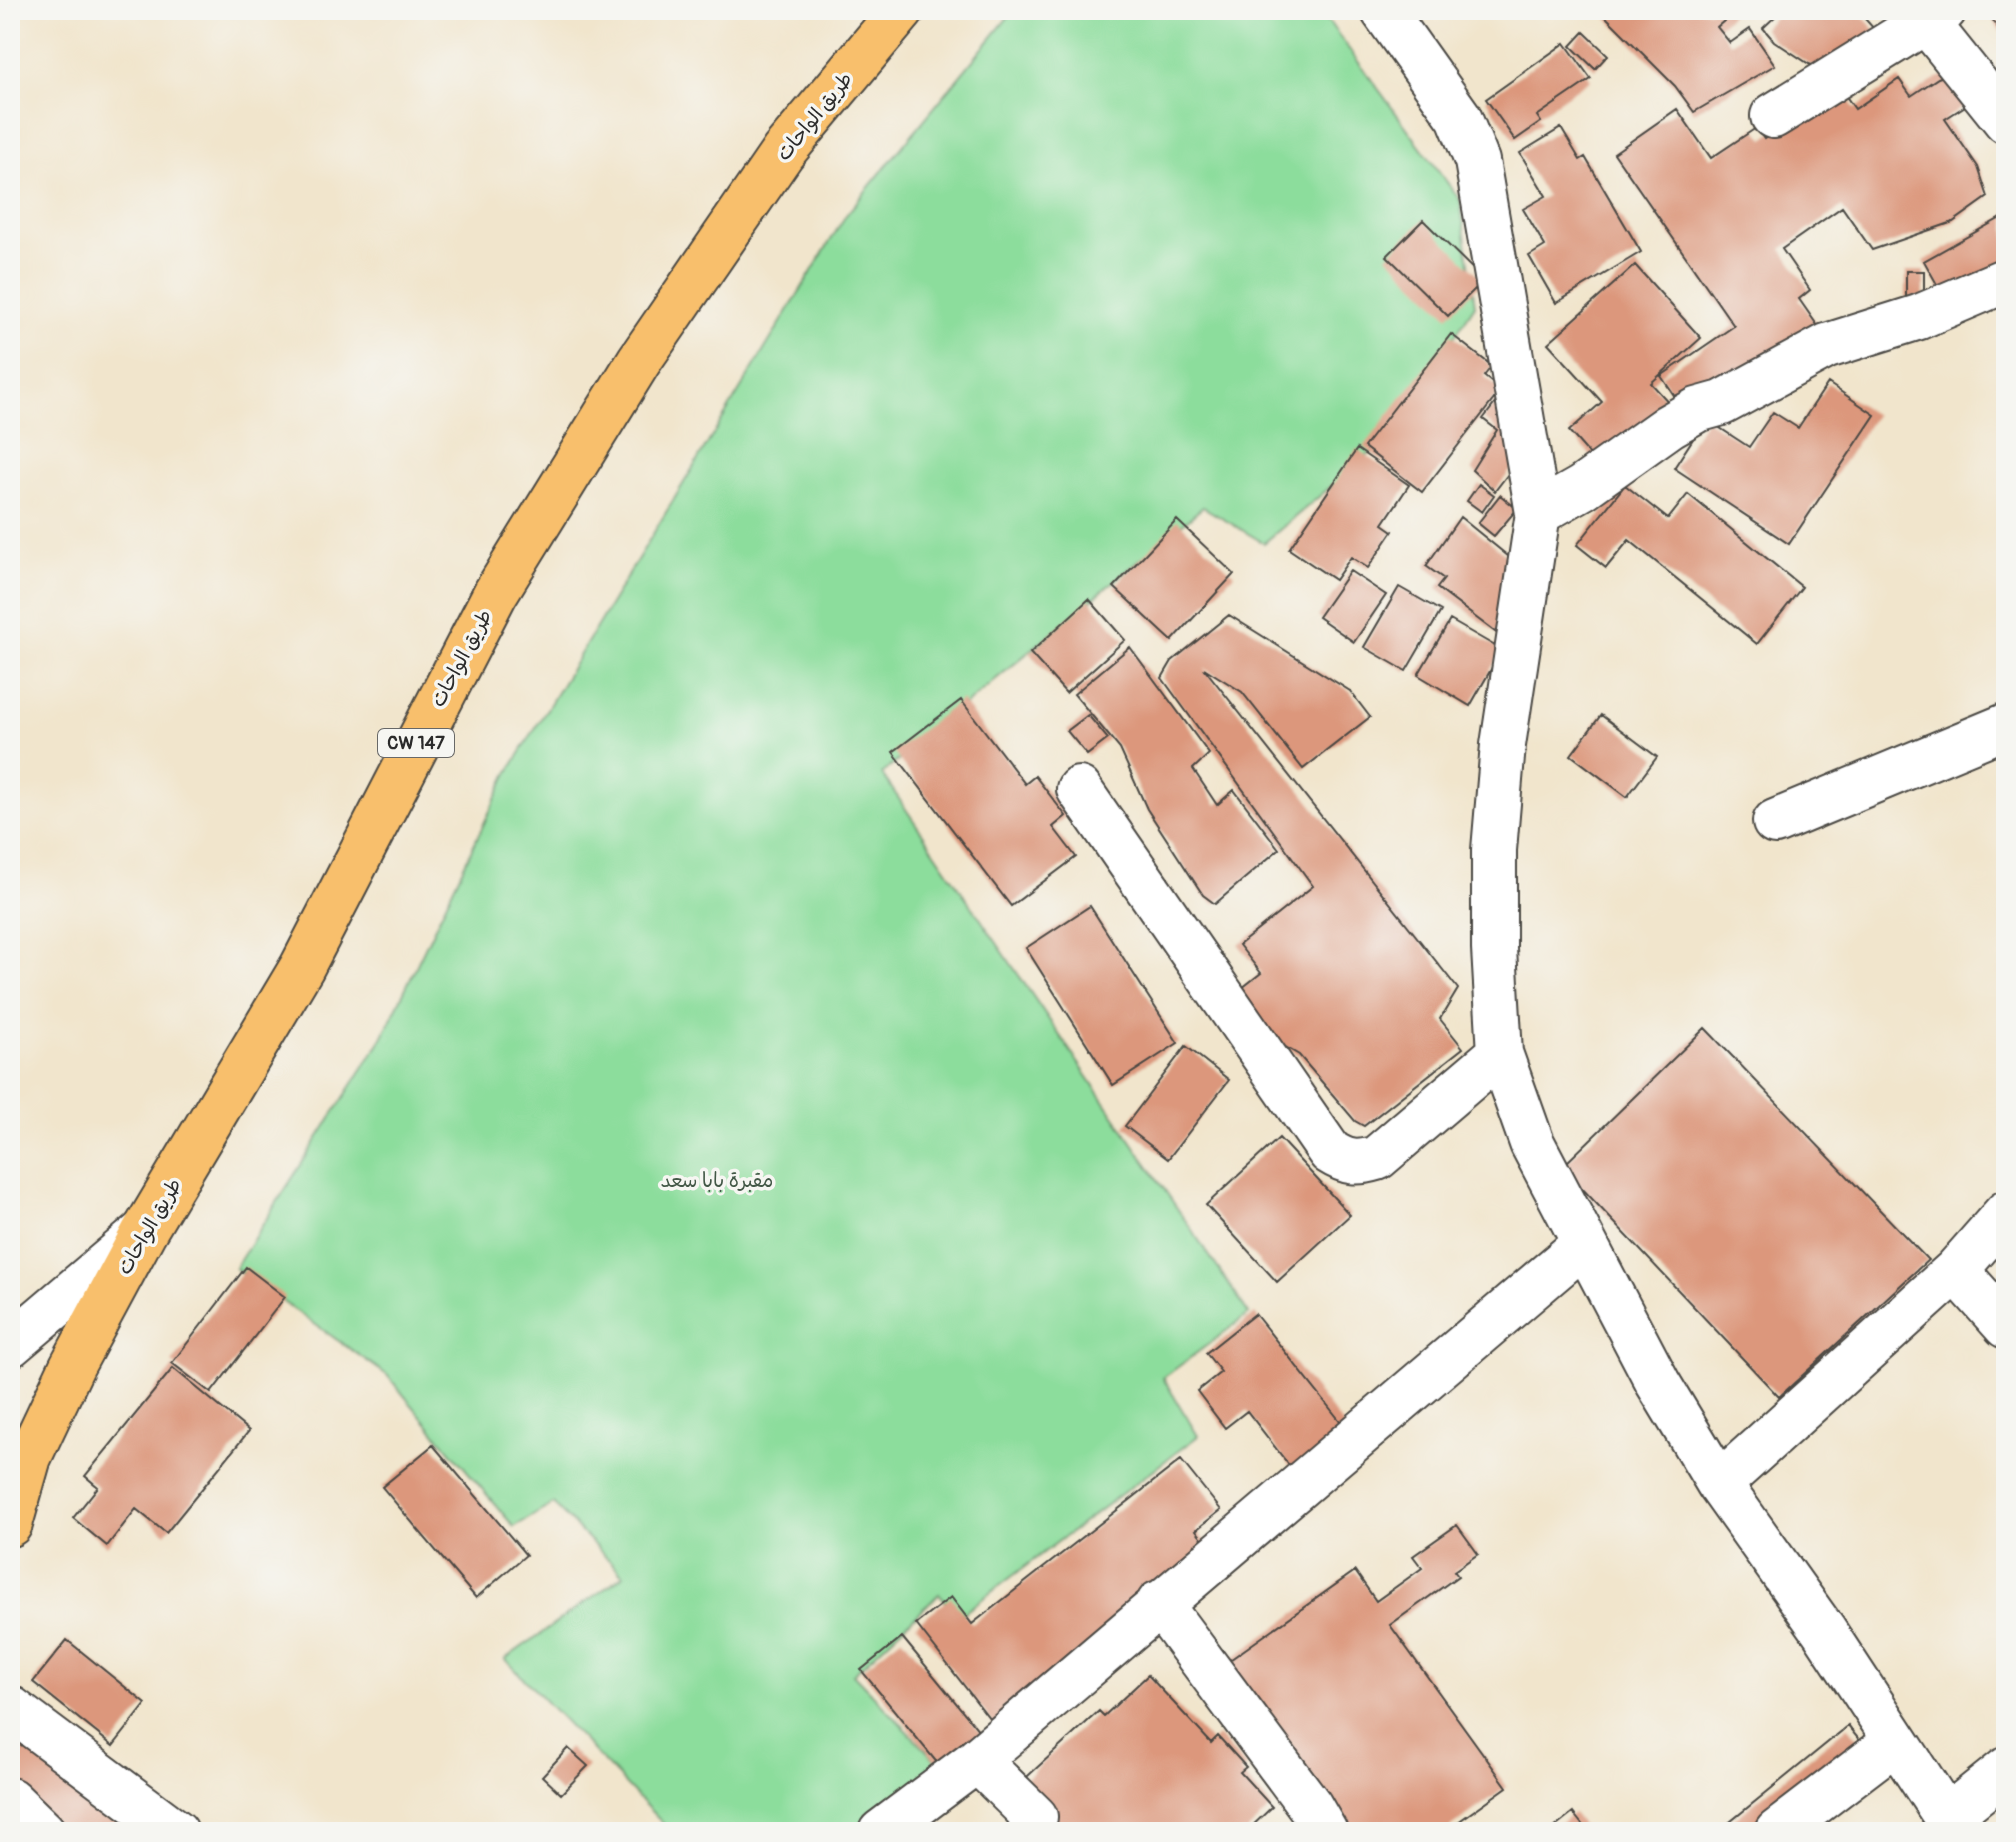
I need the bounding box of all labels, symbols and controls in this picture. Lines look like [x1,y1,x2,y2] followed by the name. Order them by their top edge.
[771,67,858,166] street label: طريق الواحات
[425,605,498,711] street label: طريق الواحات
[378,729,454,757] road number: CW 147
[661,1168,773,1193] park label: مقبرة بابا سعد
[112,1174,187,1279] street label: طريق الواحات

